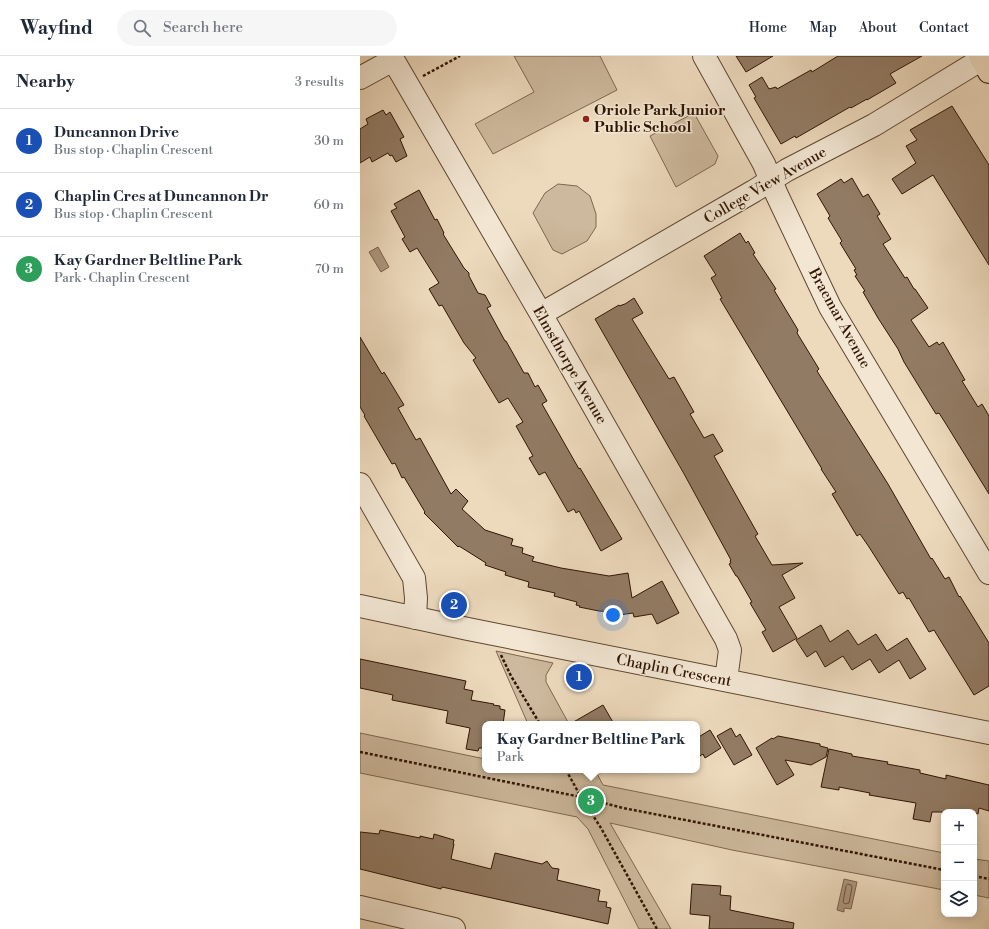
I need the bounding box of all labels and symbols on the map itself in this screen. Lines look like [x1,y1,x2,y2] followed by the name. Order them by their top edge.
[594,101,726,137] place label: Oriole Park Junior Public School
[581,114,591,124] marker: Oriole Park Junior Public School
[700,143,830,228] street label: College View Avenue
[804,264,875,372] street label: Braemar Avenue
[528,303,611,428] street label: Elmsthorpe Avenue
[441,590,467,620] pin: 2
[603,605,623,625] your location
[615,650,734,691] street label: Chaplin Crescent
[566,662,592,692] pin: 1
[578,786,604,816] pin: 3

